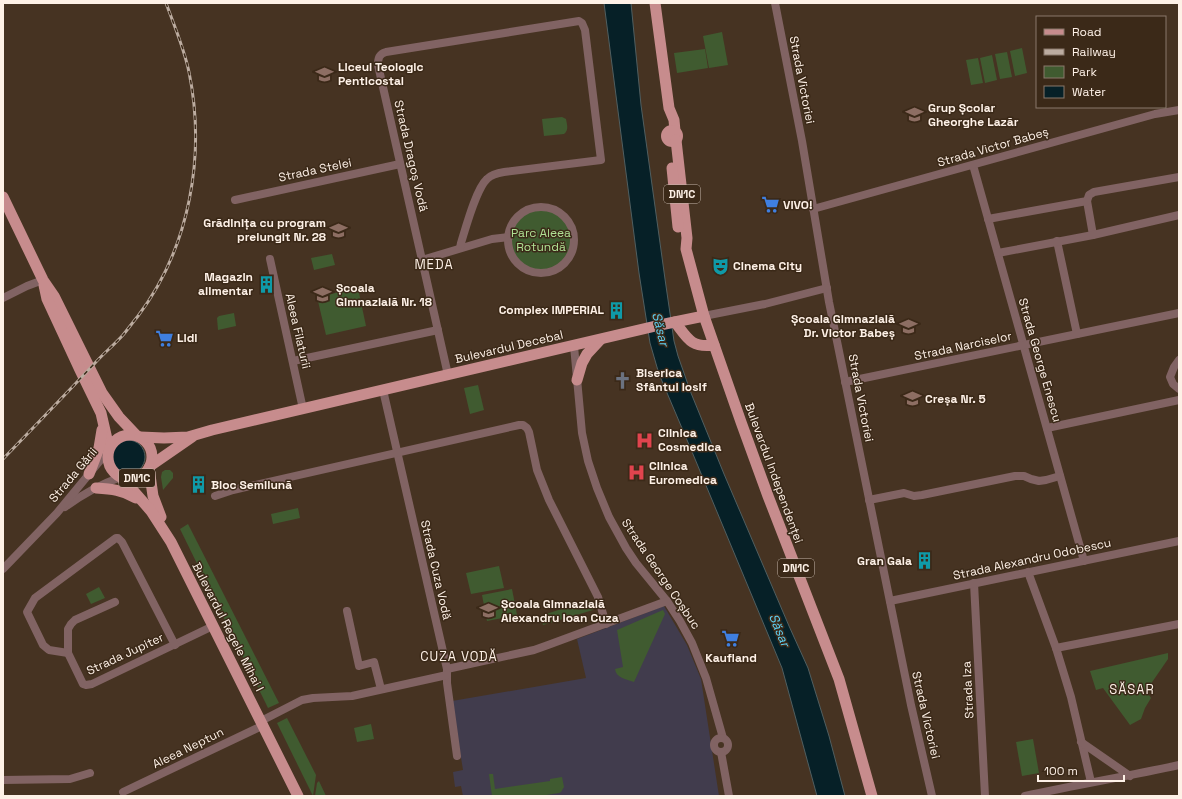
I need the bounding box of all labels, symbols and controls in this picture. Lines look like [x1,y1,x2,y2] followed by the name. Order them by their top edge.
[1036,16,1166,108] legend
[1072,24,1101,40] text: Road
[786,35,818,125] street label: Strada Victoriei
[1072,44,1116,60] text: Railway
[338,59,424,89] place label: Liceul Teologic Penticostal
[315,64,335,84] school or university icon: Liceul Teologic Penticostal
[1072,64,1097,80] text: Park
[1072,84,1106,100] text: Water
[390,99,432,213] street label: Strada Dragoș Vodă
[928,100,1019,130] place label: Grup Școlar Gheorghe Lazăr
[905,105,925,125] school or university icon: Grup Școlar Gheorghe Lazăr
[935,123,1051,171] street label: Strada Victor Babeș
[277,154,353,186] street label: Strada Stelei
[664,185,700,203] road number: DN1C
[760,195,780,215] supermarket icon: VIVO!
[783,197,813,213] place label: VIVO!
[203,215,326,245] place label: Grădinița cu program prelungit Nr. 28
[329,220,349,240] school or university icon: Grădinița cu program prelungit Nr. 28
[511,225,571,255] park label: Parc Aleea Rotundă
[414,256,454,273] district label: MEDA
[710,256,730,276] theatre icon: Cinema City
[733,258,802,274] place label: Cinema City
[198,269,253,299] place label: Magazin alimentar
[256,274,276,294] building icon: Magazin alimentar
[336,280,432,310] place label: Școala Gimnazială Nr. 18
[313,285,333,305] school or university icon: Școala Gimnazială Nr. 18
[282,292,314,370] street label: Aleea Filaturii
[1015,296,1065,424] street label: Strada George Enescu
[607,300,627,320] building icon: Complex IMPERIAL
[499,302,604,318] place label: Complex IMPERIAL
[648,310,673,350] water label: Săsar
[791,311,895,341] place label: Școala Gimnazială Dr. Victor Babeș
[898,316,918,336] school or university icon: Școala Gimnazială Dr. Victor Babeș
[453,327,565,367] street label: Bulevardul Decebal
[154,328,174,348] supermarket icon: Lidl
[913,328,1014,364] street label: Strada Narciselor
[177,330,198,346] place label: Lidl
[845,353,877,443] street label: Strada Victoriei
[636,365,707,395] place label: Biserica Sfântul Iosif
[613,370,633,390] church icon: Biserica Sfântul Iosif
[902,389,922,409] school or university icon: Creșa Nr. 5
[925,391,986,407] place label: Creșa Nr. 5
[741,401,807,545] street label: Bulevardul Independenței
[658,425,721,455] place label: Clinica Cosmedica
[635,430,655,450] hospital icon: Clinica Cosmedica
[45,444,101,506] street label: Strada Gării
[649,458,717,488] place label: Clinica Euromedica
[626,463,646,483] hospital icon: Clinica Euromedica
[119,469,155,487] road number: DN1C
[188,475,208,495] building icon: Bloc Semilună
[211,477,292,493] place label: Bloc Semilună
[618,516,704,632] street label: Strada George Coșbuc
[417,519,455,621] street label: Strada Cuza Vodă
[951,534,1113,584] street label: Strada Alexandru Odobescu
[915,551,935,571] building icon: Gran Gala
[857,553,912,569] place label: Gran Gala
[778,559,814,577] road number: DN1C
[188,560,268,694] street label: Bulevardul Regele Mihai I
[501,596,619,626] place label: Școala Gimnazială Alexandru Ioan Cuza
[478,601,498,621] school or university icon: Școala Gimnazială Alexandru Ioan Cuza
[765,611,795,651] water label: Săsar
[84,629,167,679] street label: Strada Jupiter
[721,629,741,649] supermarket icon: Kaufland
[420,648,498,665] district label: CUZA VODĂ
[705,650,757,666] place label: Kaufland
[958,661,977,719] street label: Strada Iza
[908,670,944,760] street label: Strada Victoriei
[1109,681,1155,698] district label: SĂSAR
[150,724,226,772] street label: Aleea Neptun
[1038,757,1124,783] scale bar
[1044,763,1078,779] text: 100 m

